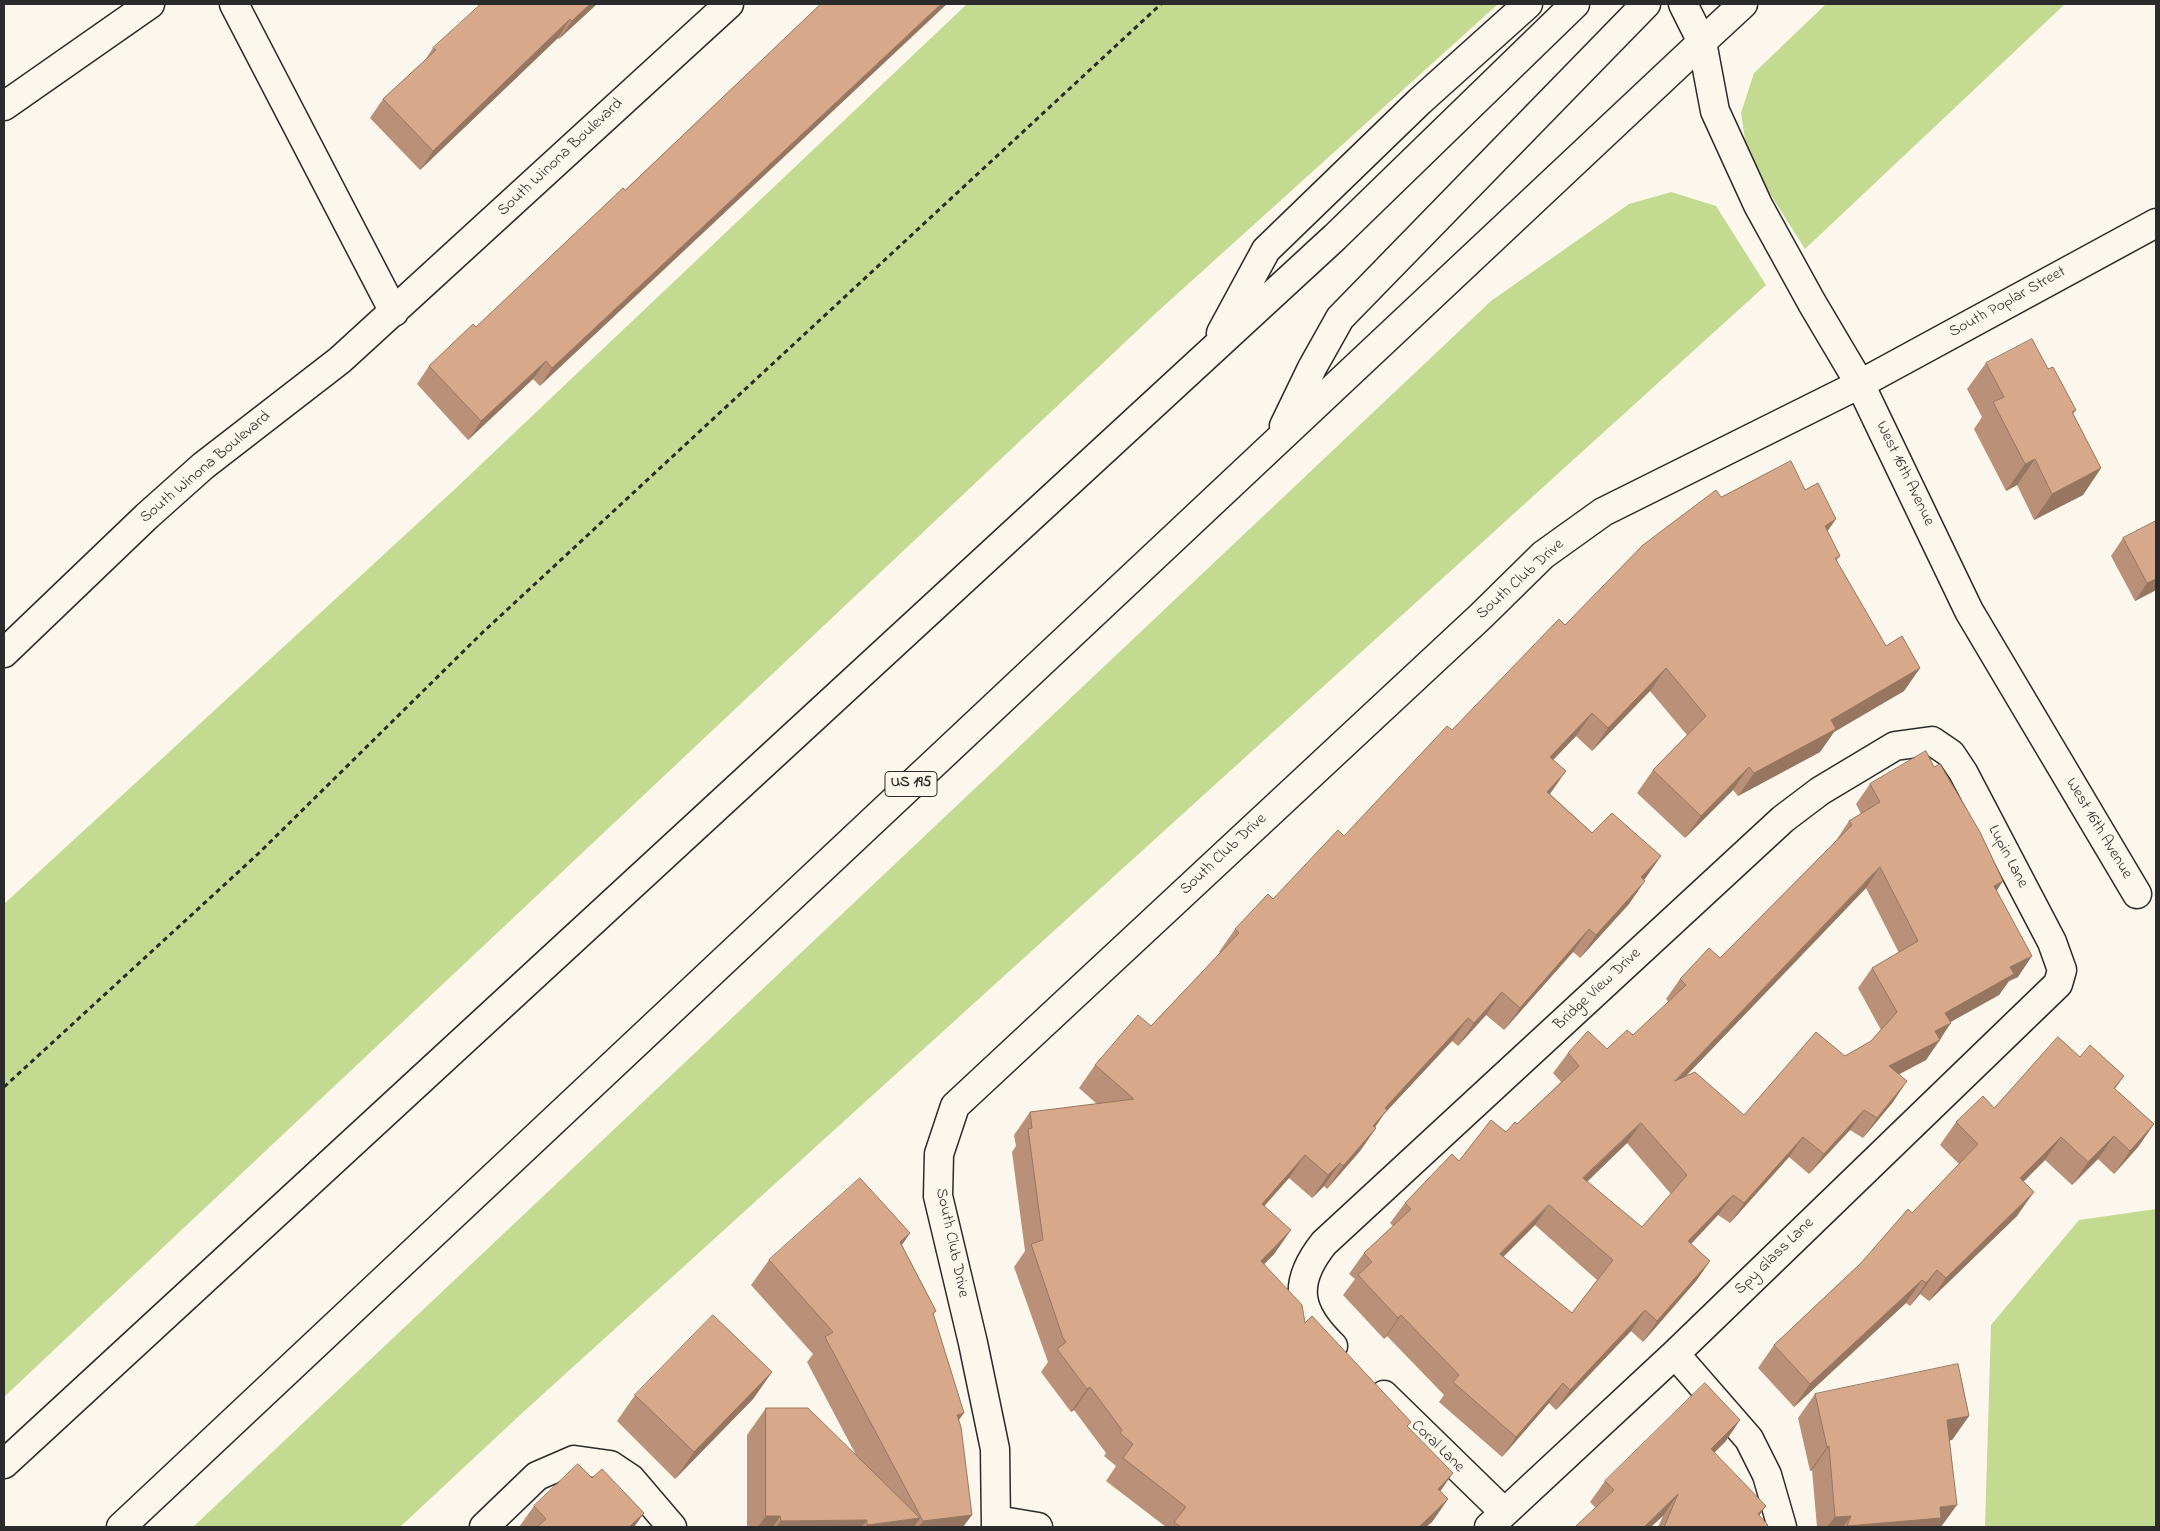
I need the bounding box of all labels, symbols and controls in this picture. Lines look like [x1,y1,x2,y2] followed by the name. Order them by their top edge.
[494,95,628,221] street label: South Winona Boulevard
[1946,263,2070,343] street label: South Poplar Street
[137,408,275,528] street label: South Winona Boulevard
[1870,419,1938,529] street label: West 16th Avenue
[1473,536,1569,624] street label: South Club Drive
[885,772,937,796] road number: US 195
[2060,775,2136,883] street label: West 16th Avenue
[1177,810,1271,900] street label: South Club Drive
[1983,822,2031,892] street label: Lupin Lane
[1550,945,1646,1035] street label: Bridge View Drive
[930,1187,972,1299] street label: South Club Drive
[1731,1214,1819,1300] street label: Spy Glass Lane
[1406,1417,1468,1477] street label: Coral Lane

